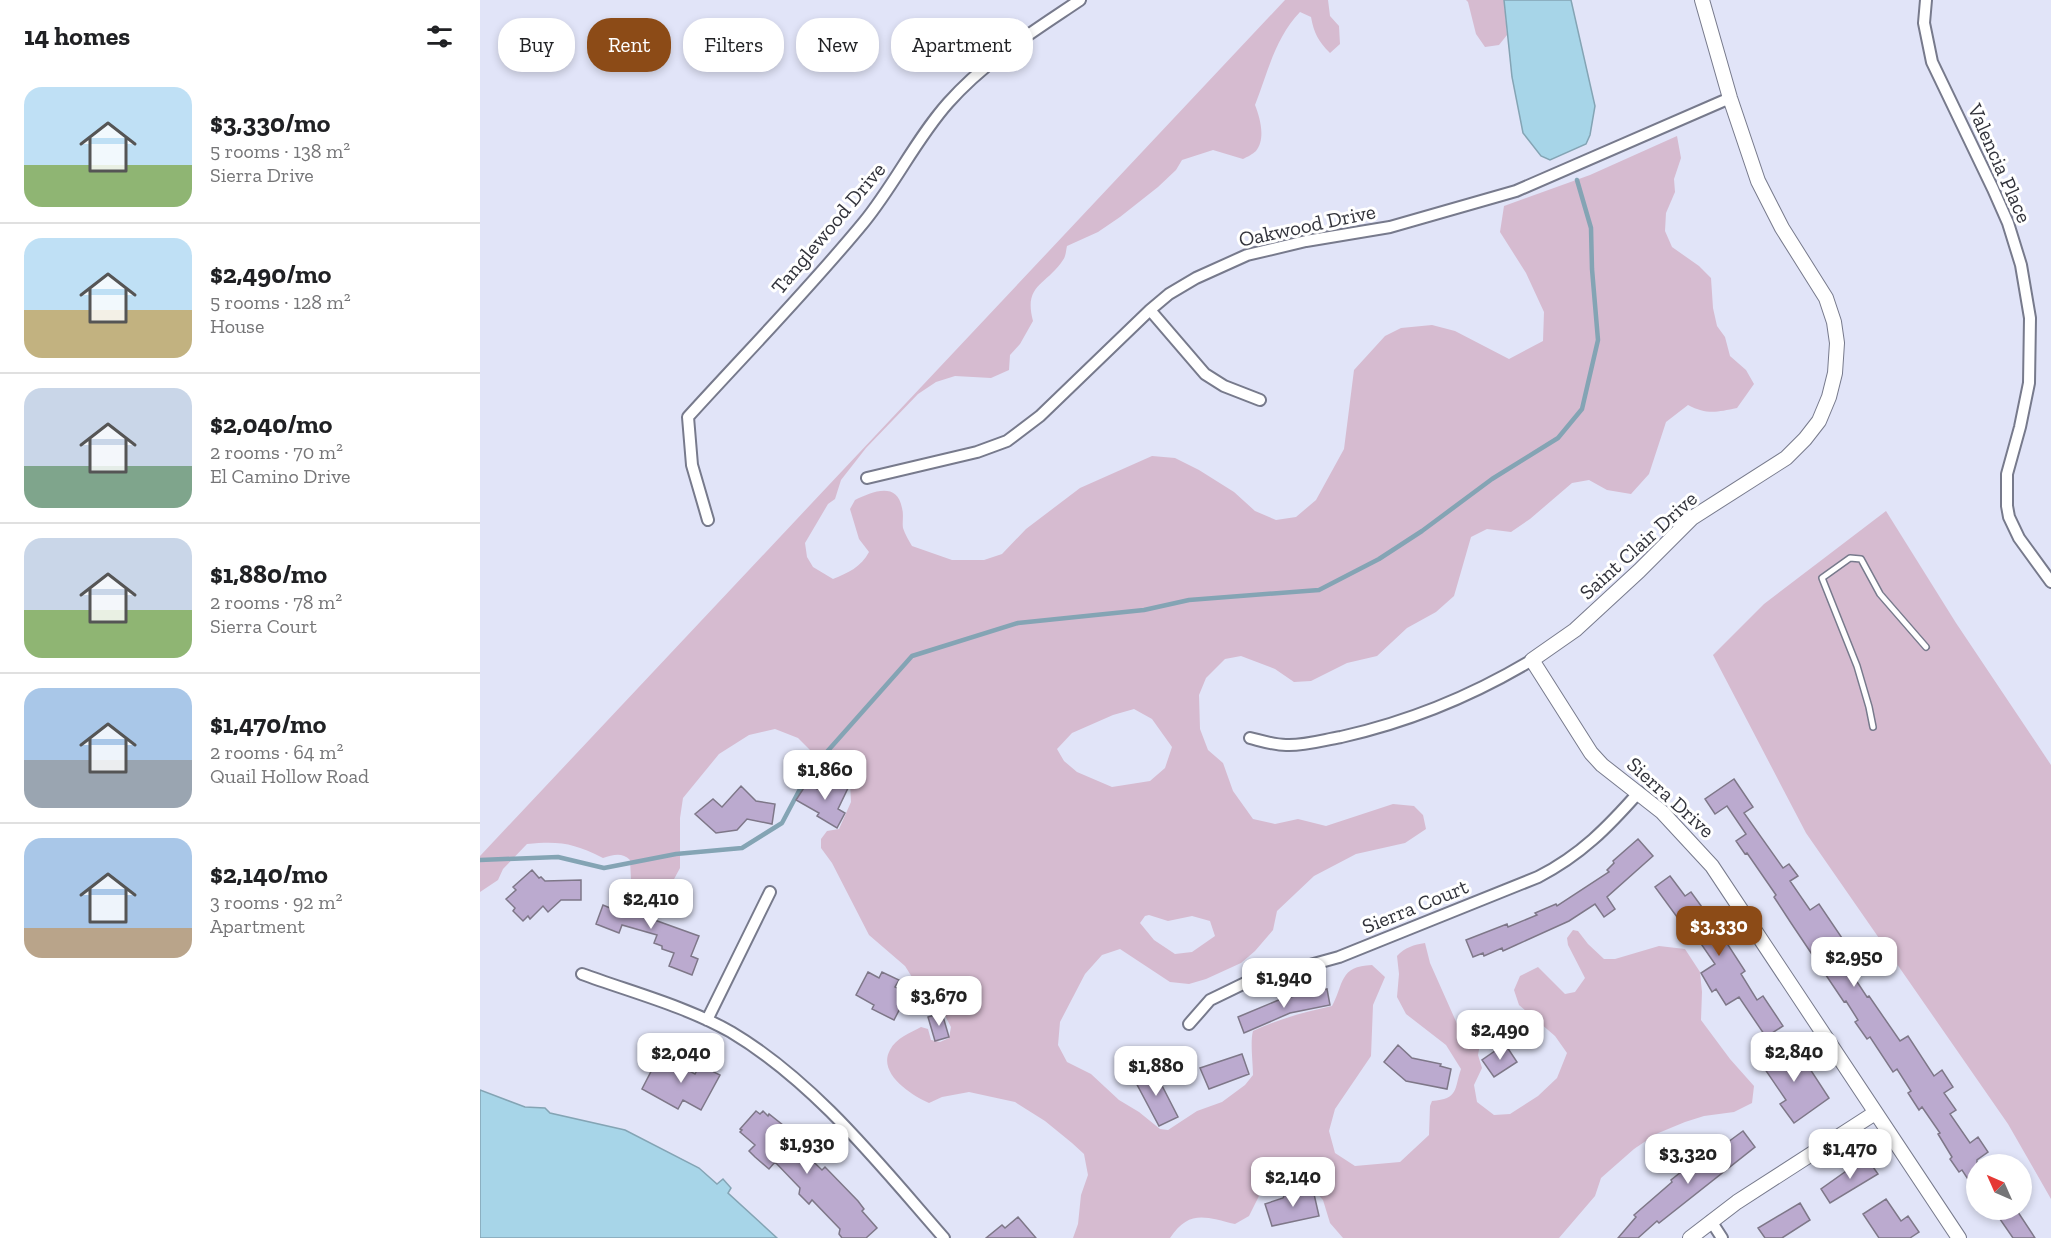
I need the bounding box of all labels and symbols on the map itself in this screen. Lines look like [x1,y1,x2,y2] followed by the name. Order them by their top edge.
[1962,99,2037,227] street label: Valencia Place
[766,157,891,299] street label: Tanglewood Drive
[1236,198,1378,252] street label: Oakwood Drive
[1574,486,1702,604] street label: Saint Clair Drive
[776,750,874,801] pin: $1,860
[1622,751,1720,843] street label: Sierra Drive
[1358,873,1472,939] street label: Sierra Court
[602,879,700,930] pin: $2,410
[1670,906,1768,957] pin: $3,330
[1805,937,1903,988] pin: $2,950
[1235,958,1333,1009] pin: $1,940
[890,976,988,1027] pin: $3,670
[1451,1010,1549,1061] pin: $2,490
[1745,1032,1843,1083] pin: $2,840
[632,1033,730,1084] pin: $2,040
[1107,1046,1205,1097] pin: $1,880
[758,1124,856,1175] pin: $1,930
[1801,1129,1899,1180] pin: $1,470
[1639,1134,1737,1185] pin: $3,320
[1966,1154,2032,1220] north arrow
[1244,1157,1342,1208] pin: $2,140

